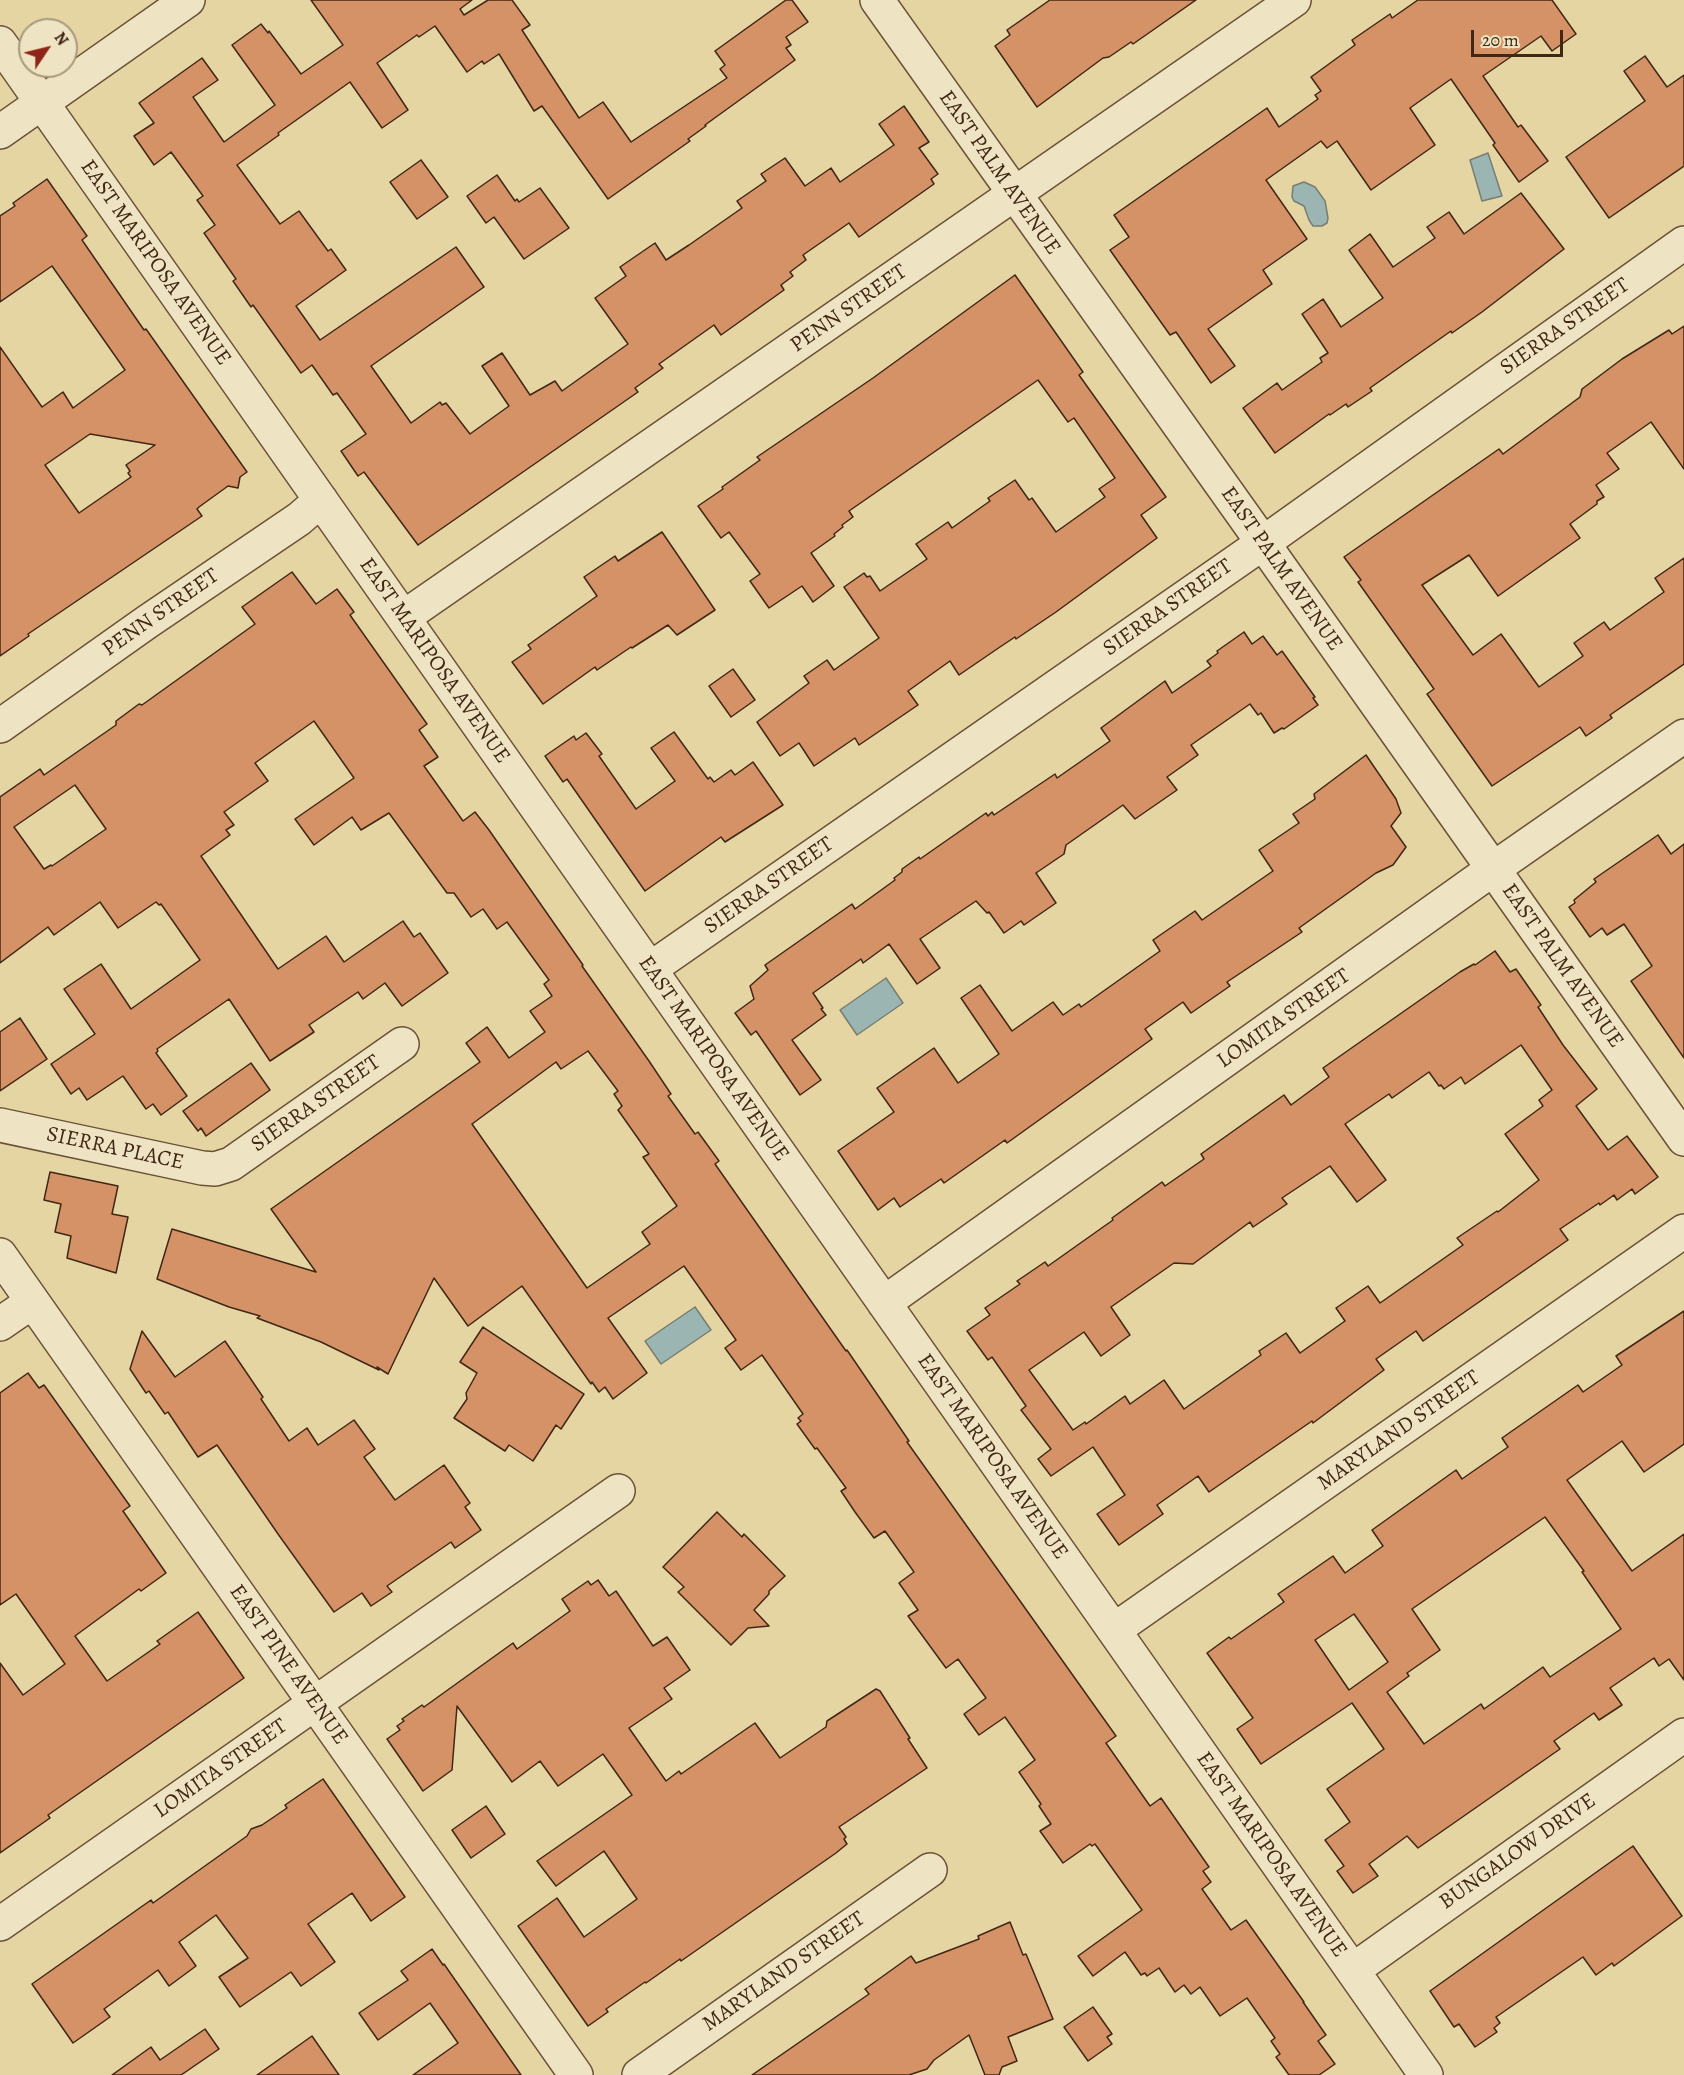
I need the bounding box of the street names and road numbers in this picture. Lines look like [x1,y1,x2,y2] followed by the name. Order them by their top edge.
[932,86,1066,260] street label: EAST PALM AVENUE
[74,155,236,371] street label: EAST MARIPOSA AVENUE
[786,259,912,359] street label: PENN STREET
[1495,273,1635,381] street label: SIERRA STREET
[1214,482,1348,656] street label: EAST PALM AVENUE
[353,553,515,769] street label: EAST MARIPOSA AVENUE
[1098,554,1238,662] street label: SIERRA STREET
[98,563,224,663] street label: PENN STREET
[699,832,839,940] street label: SIERRA STREET
[1495,879,1629,1053] street label: EAST PALM AVENUE
[632,951,794,1167] street label: EAST MARIPOSA AVENUE
[1212,963,1356,1075] street label: LOMITA STREET
[246,1050,386,1158] street label: SIERRA STREET
[44,1122,186,1176] street label: SIERRA PLACE
[911,1349,1073,1565] street label: EAST MARIPOSA AVENUE
[1313,1365,1485,1497] street label: MARYLAND STREET
[223,1580,353,1750] street label: EAST PINE AVENUE
[149,1713,293,1825] street label: LOMITA STREET
[1190,1747,1352,1963] street label: EAST MARIPOSA AVENUE
[1435,1788,1601,1916] street label: BUNGALOW DRIVE
[698,1906,870,2038] street label: MARYLAND STREET

